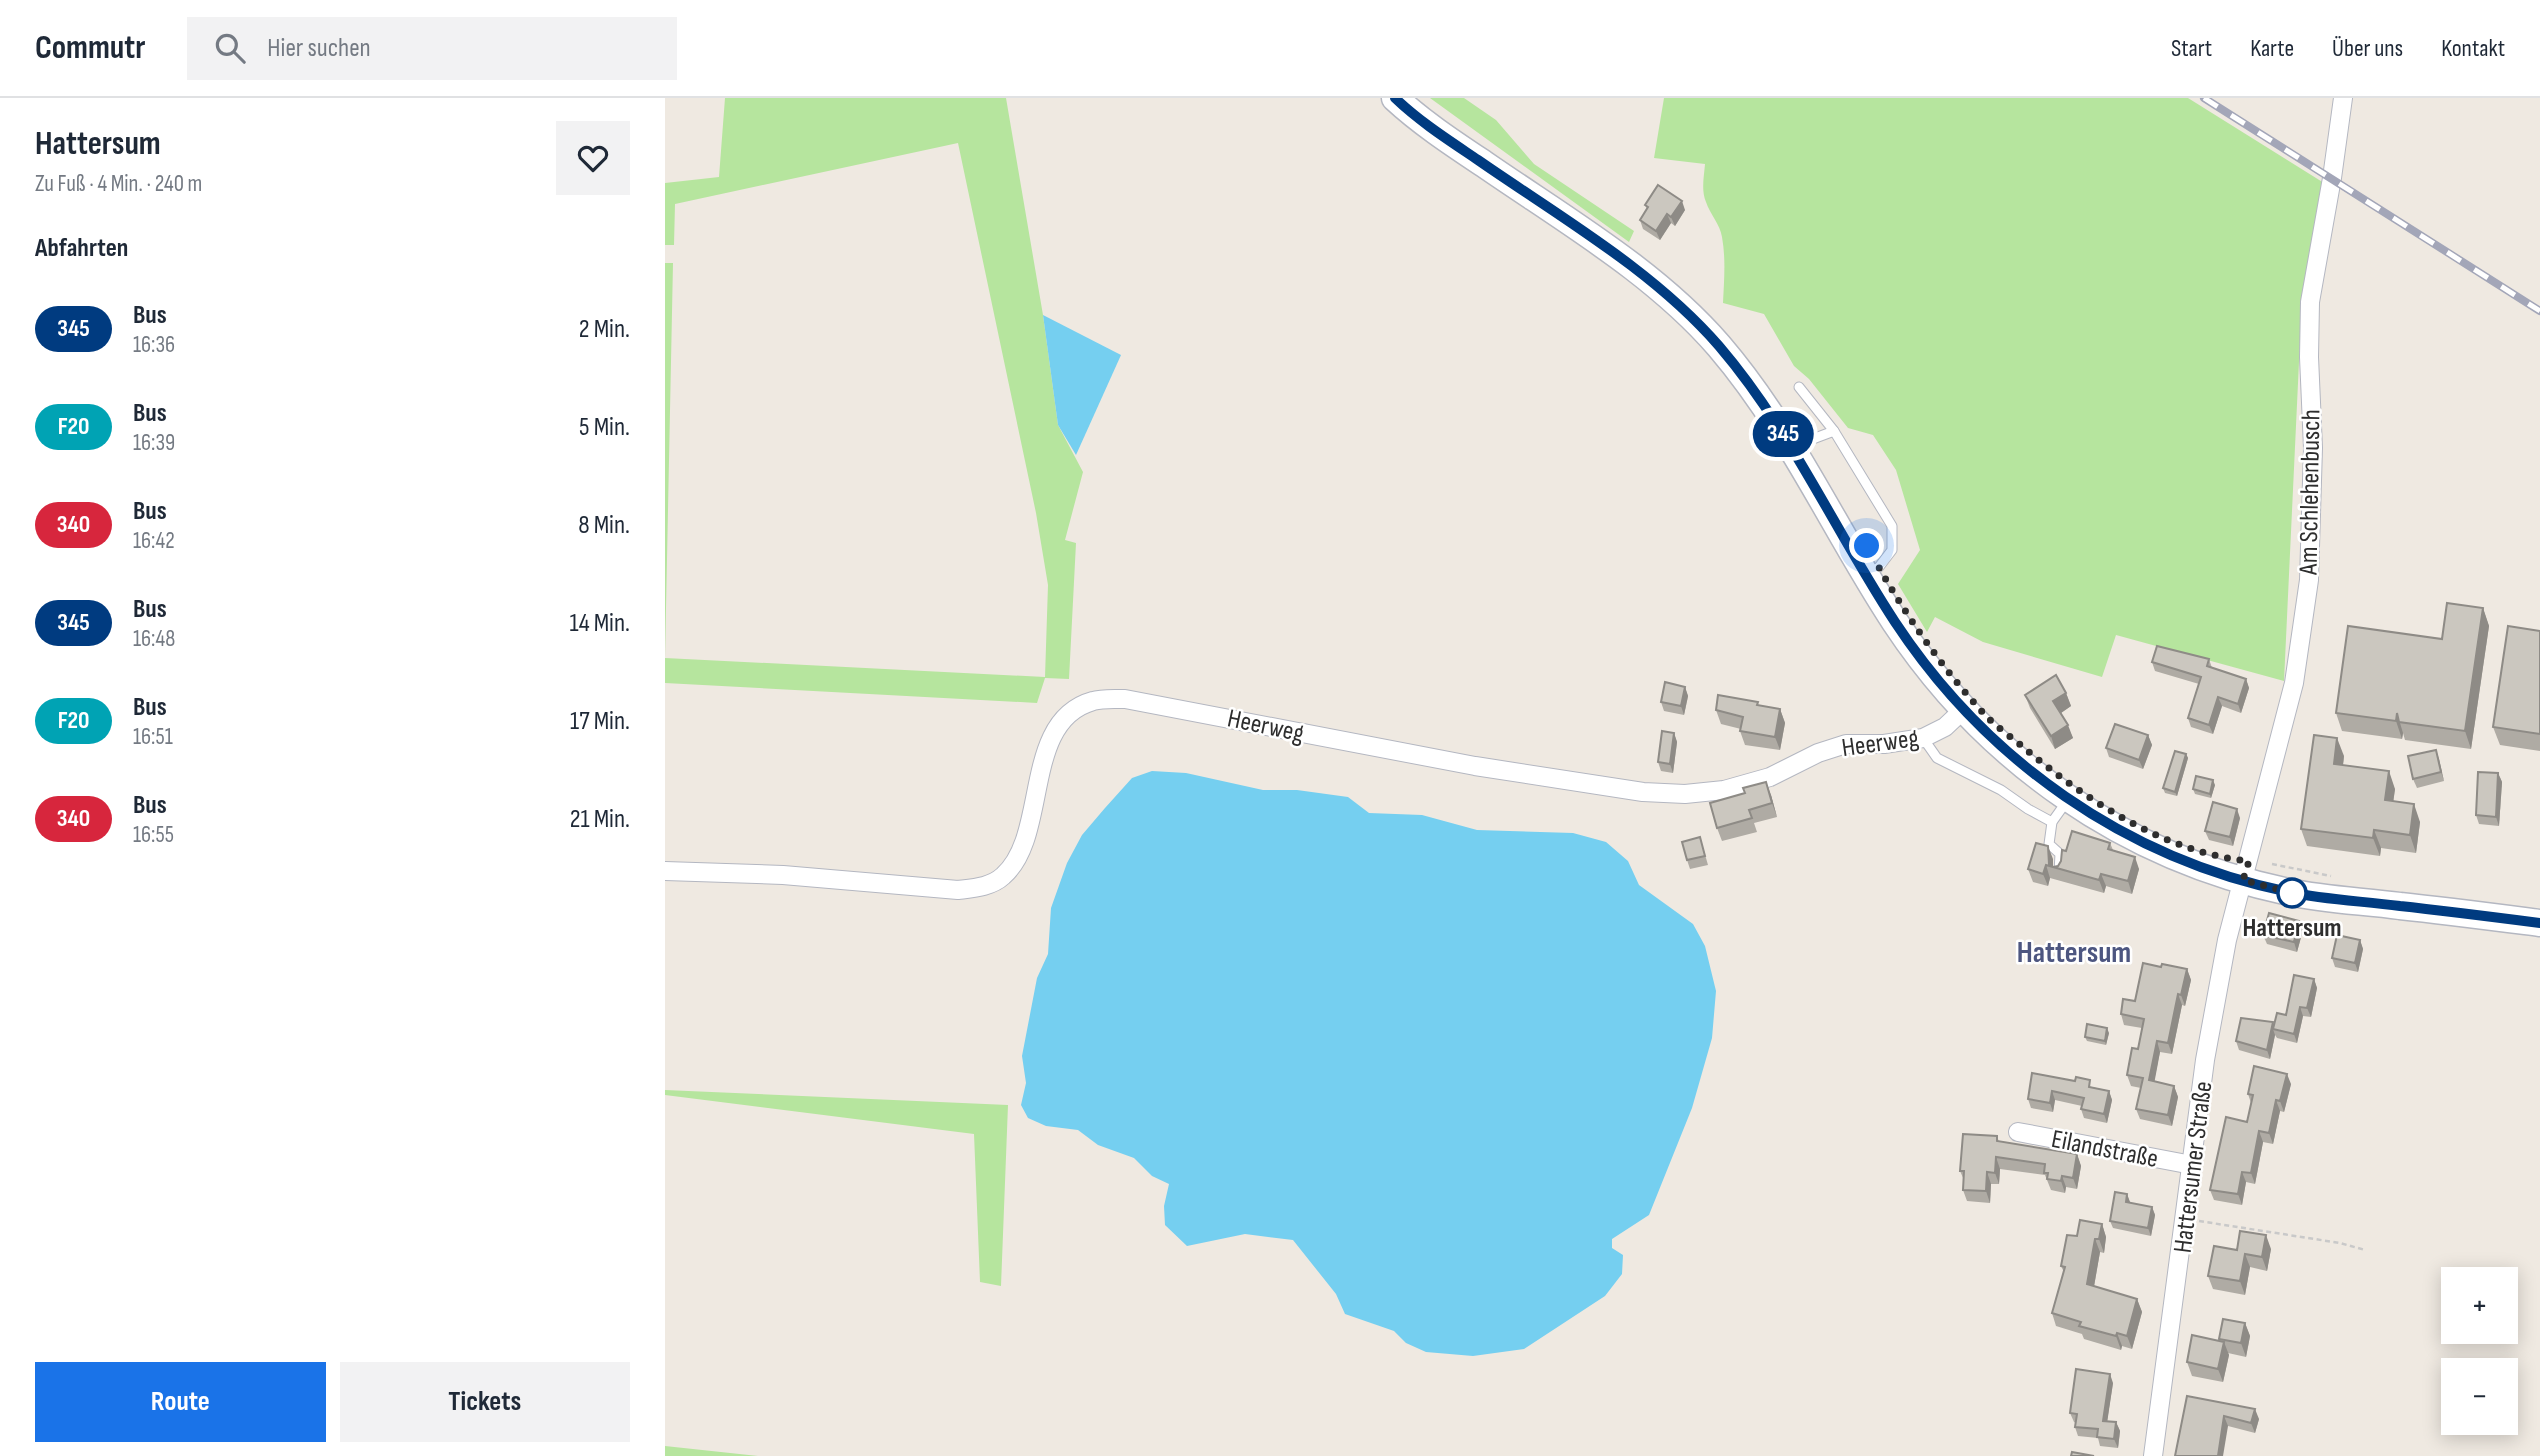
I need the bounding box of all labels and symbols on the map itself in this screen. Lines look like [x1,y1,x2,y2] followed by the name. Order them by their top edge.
[2294,409,2327,576] street label: Am Schlehenbusch
[1743,411,1823,457] line badge: 345
[1849,528,1884,563] your location
[1225,703,1307,750] street label: Heerweg
[1840,723,1921,764] street label: Heerweg
[2277,878,2307,908] marker: Hattersum
[2242,913,2342,944] place label: Hattersum
[2017,935,2131,971] district label: Hattersum
[2168,1080,2219,1255] street label: Hattersumer Straße
[2049,1124,2161,1175] street label: Eilandstraße

